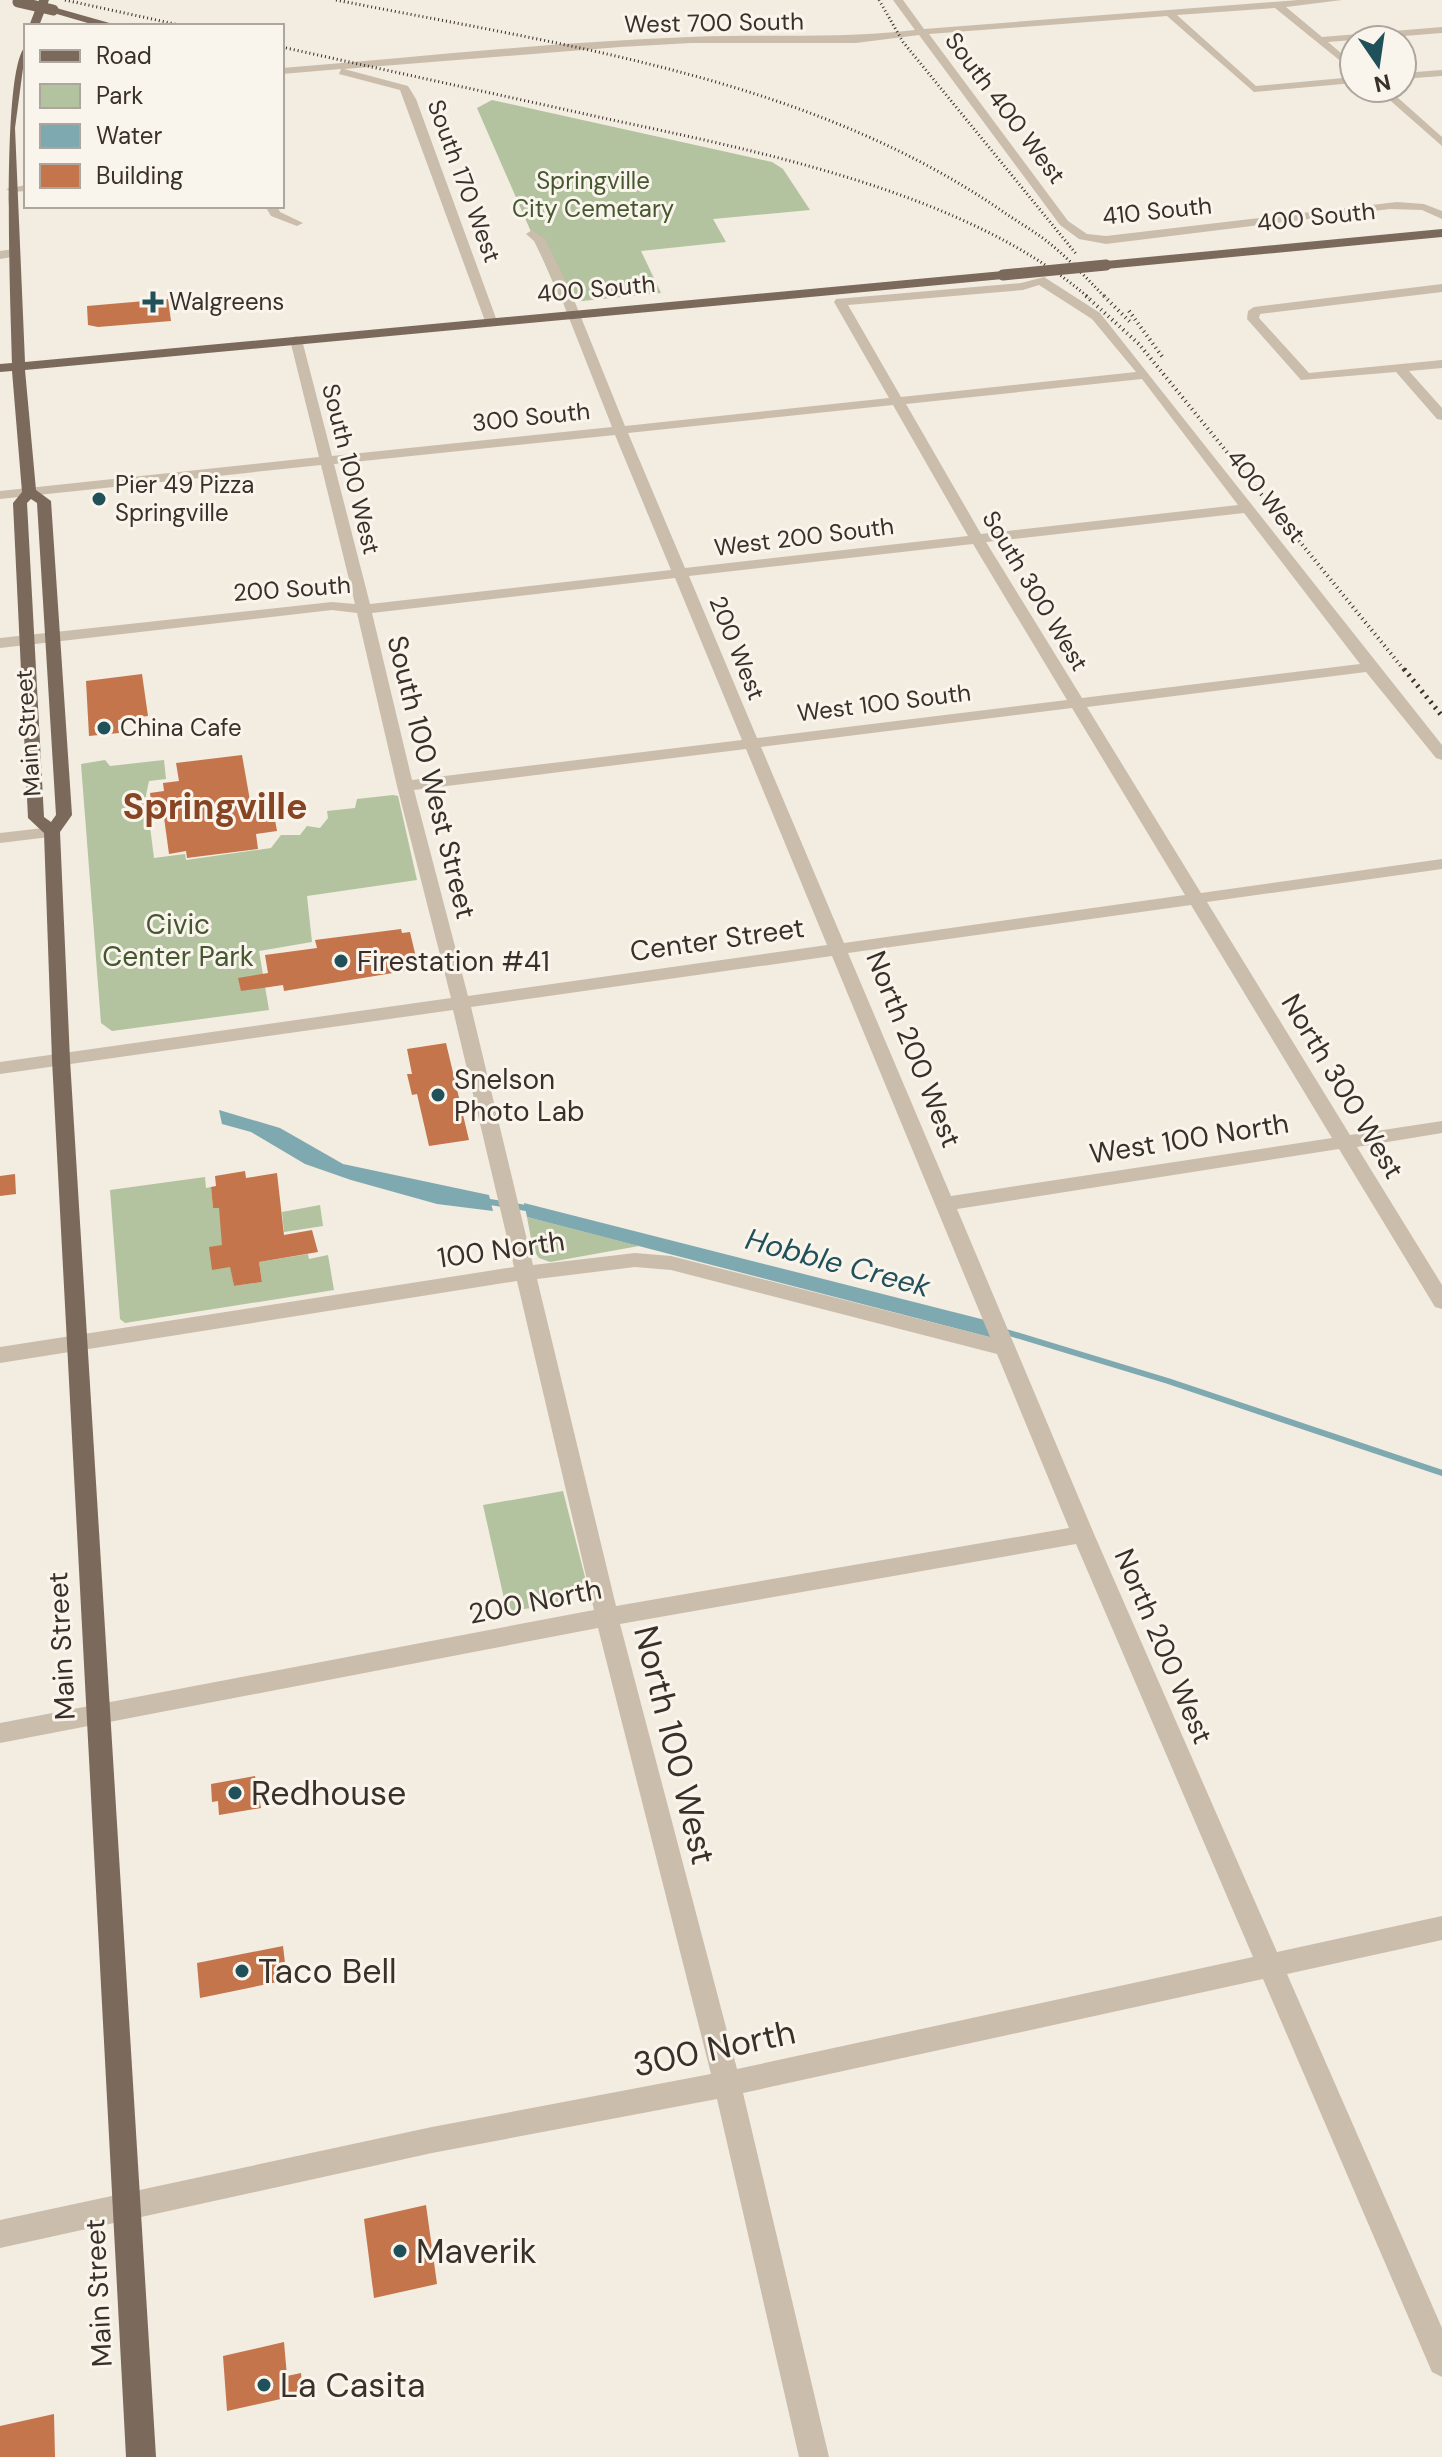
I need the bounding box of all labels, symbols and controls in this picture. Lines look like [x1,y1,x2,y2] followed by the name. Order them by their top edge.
[624,5,804,40] street label: West 700 South
[24,24,284,208] legend
[1338,24,1418,104] north arrow
[938,26,1073,190] street label: South 400 West
[96,40,152,71] text: Road
[1371,67,1393,99] text: N
[96,80,143,111] text: Park
[421,95,508,266] street label: South 170 West
[96,120,162,151] text: Water
[96,160,183,191] text: Building
[512,165,674,224] park label: Springville City Cemetary
[1101,189,1213,232] street label: 410 South
[1255,195,1377,238] street label: 400 South
[535,268,657,309] street label: 400 South
[169,286,284,317] place label: Walgreens
[144,293,162,311] marker: Walgreens
[315,380,388,557] street label: South 100 West
[470,395,592,438] street label: 300 South
[1220,443,1313,549] street label: 400 West
[115,469,254,528] place label: Pier 49 Pizza Springville
[90,490,108,508] marker: Pier 49 Pizza Springville
[975,505,1095,677] street label: South 300 West
[712,510,896,563] street label: West 200 South
[232,569,352,608] street label: 200 South
[703,591,772,704] street label: 200 West
[378,632,485,923] street label: South 100 West Street
[8,669,47,798] street label: Main Street
[795,676,973,729] street label: West 100 South
[120,712,242,743] place label: China Cafe
[95,719,113,737] marker: China Cafe
[122,783,308,830] district label: Springville
[102,906,254,975] park label: Civic Center Park
[627,909,807,970] street label: Center Street
[357,943,550,980] place label: Firestation #41
[857,946,970,1153] street label: North 200 West
[332,952,350,970] marker: Firestation #41
[1273,987,1412,1185] street label: North 300 West
[454,1061,585,1130] place label: Snelson Photo Lab
[429,1086,447,1104] marker: Snelson Photo Lab
[1087,1104,1291,1173] street label: West 100 North
[741,1219,935,1306] water label: Hobble Creek
[435,1222,567,1277] street label: 100 North
[1106,1543,1221,1749] street label: North 200 West
[465,1570,605,1633] street label: 200 North
[39,1571,84,1721] street label: Main Street
[623,1621,726,1869] street label: North 100 West
[251,1771,406,1816] place label: Redhouse
[226,1784,244,1802] marker: Redhouse
[258,1949,397,1994] place label: Taco Bell
[233,1962,251,1980] marker: Taco Bell
[629,2009,799,2088] street label: 300 North
[76,2218,121,2368] street label: Main Street
[416,2229,537,2274] place label: Maverik
[391,2242,409,2260] marker: Maverik
[280,2363,425,2408] place label: La Casita
[255,2376,273,2394] marker: La Casita

